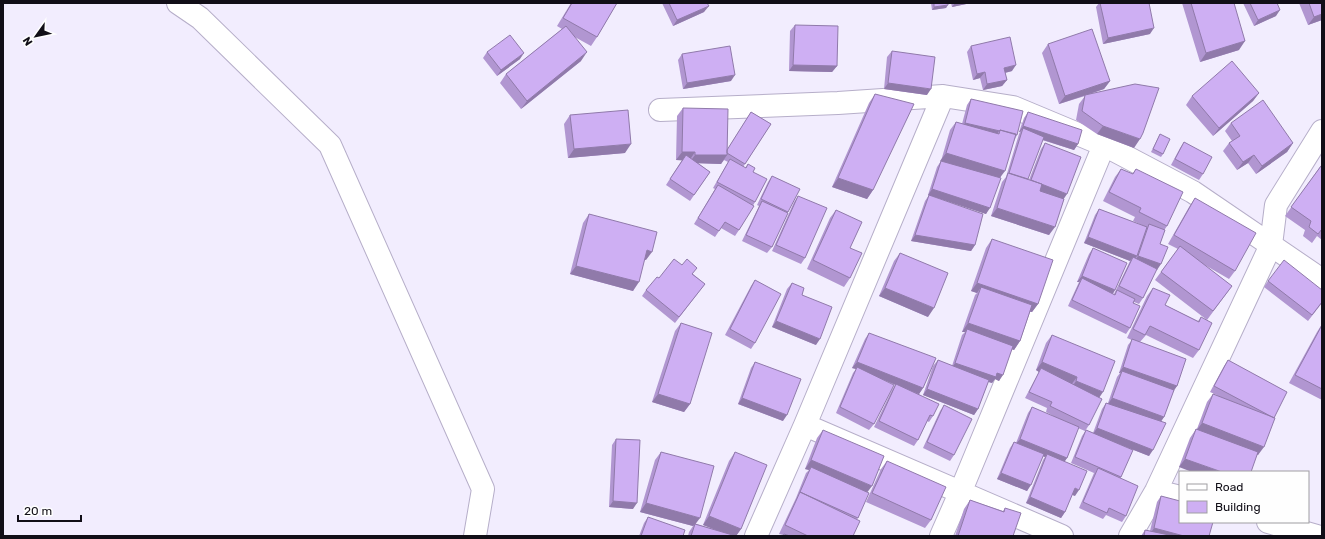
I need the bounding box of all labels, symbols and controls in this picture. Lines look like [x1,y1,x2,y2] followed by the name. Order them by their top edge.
[16,16,56,56] north arrow
[20,34,36,48] text: N
[1179,471,1309,523] legend
[1215,480,1243,494] text: Road
[18,497,81,523] scale bar
[1215,500,1261,514] text: Building
[24,504,52,518] text: 20 m

